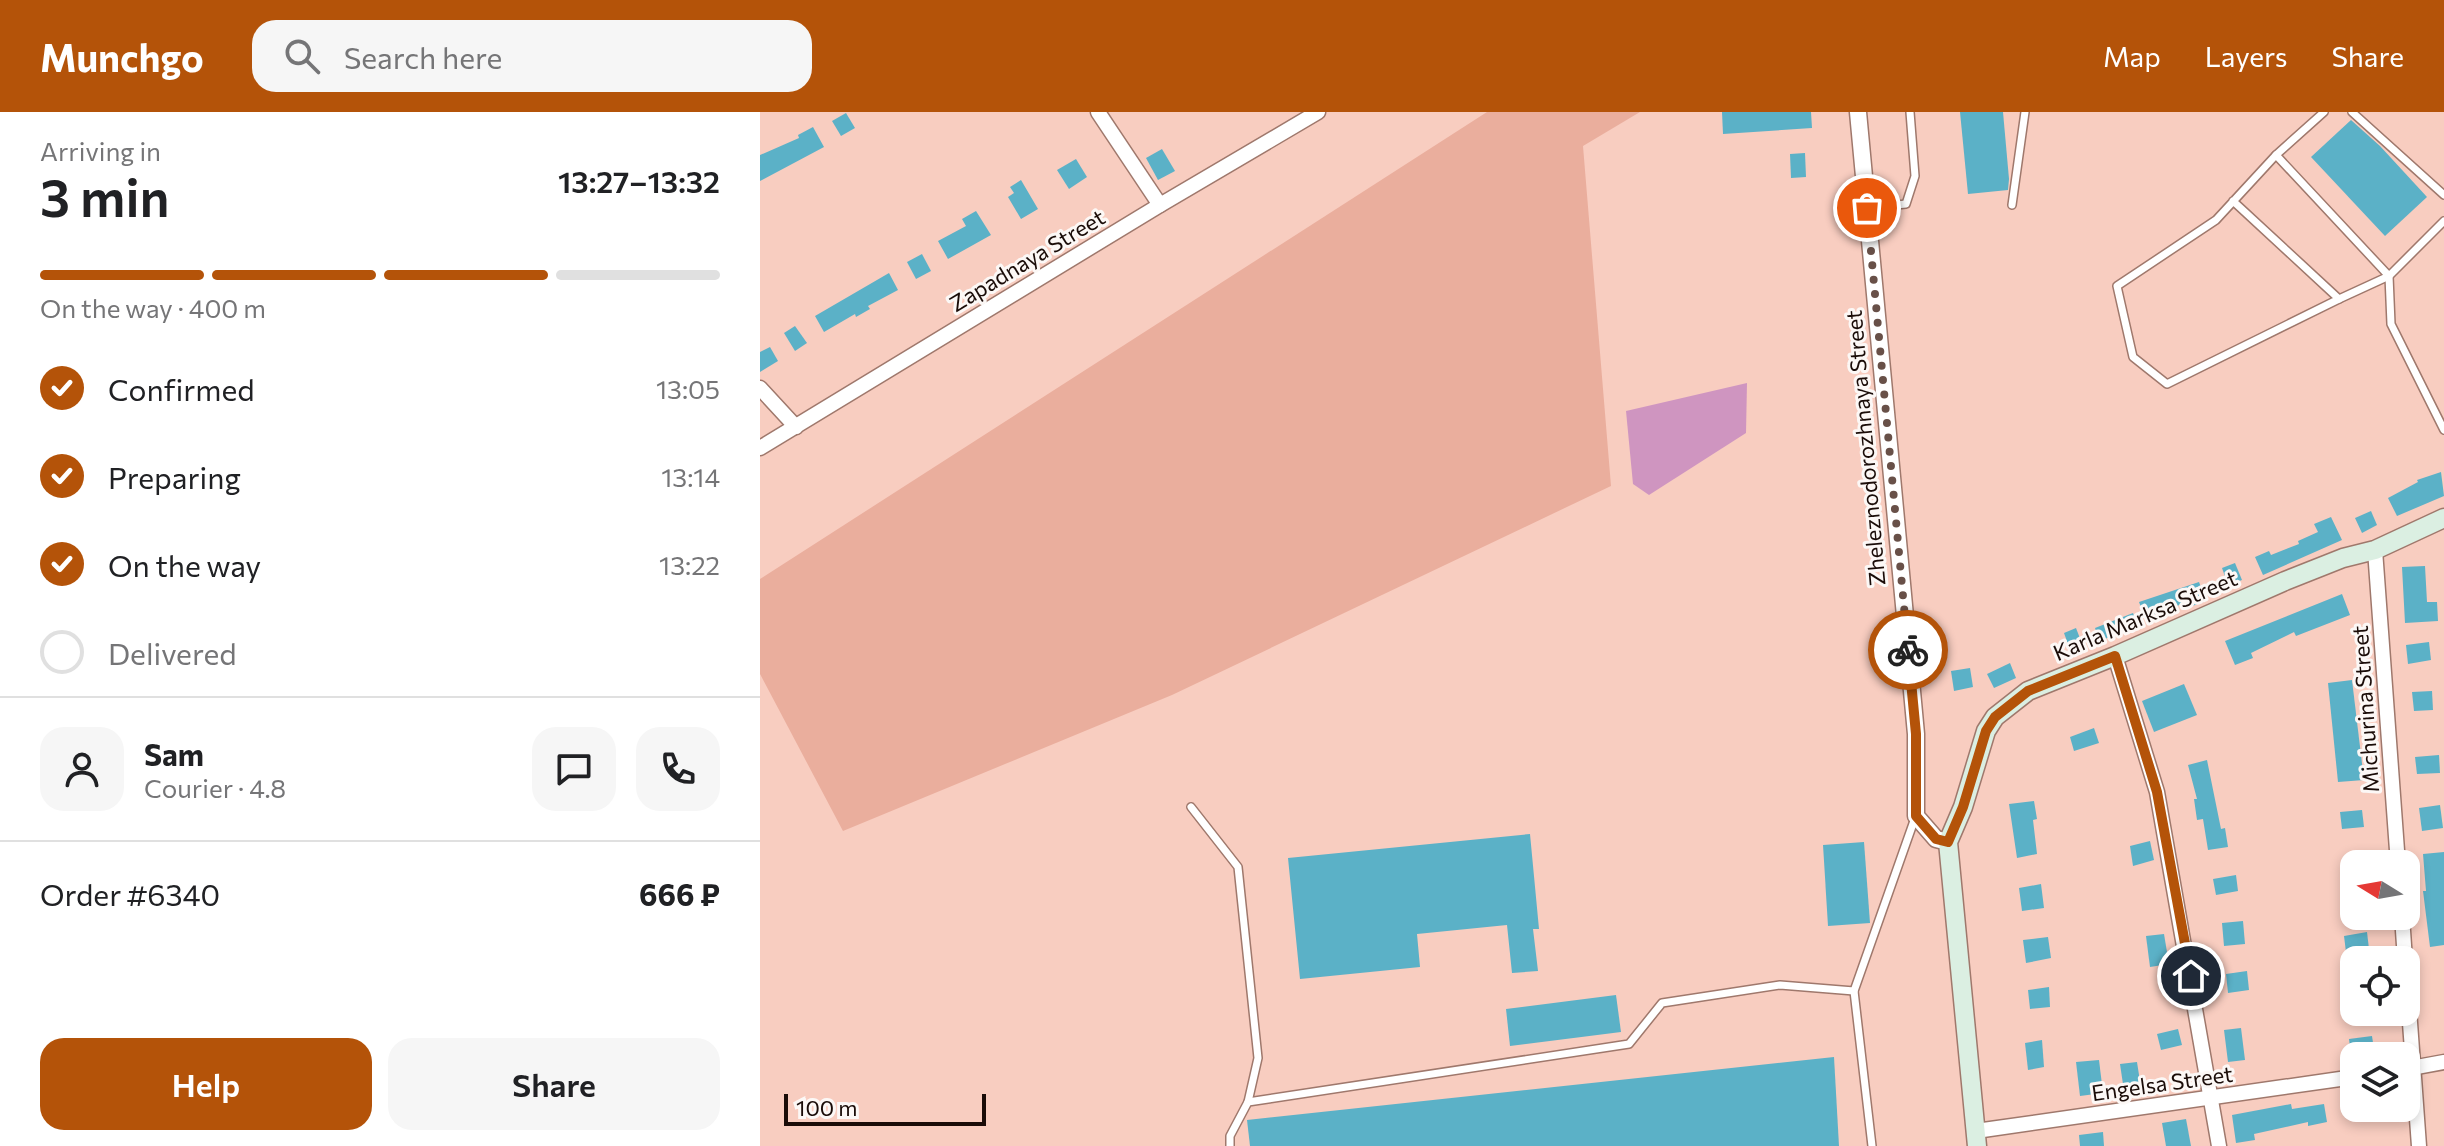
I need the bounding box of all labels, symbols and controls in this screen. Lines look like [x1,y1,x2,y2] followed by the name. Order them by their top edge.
[252,20,812,92] search box
[40,33,204,80] text: Munchgo
[280,34,324,78] icon: search
[344,38,502,75] text: Search here
[2103,39,2161,73] text: Map
[2205,39,2287,73] text: Layers
[2331,39,2404,73] text: Share
[40,135,161,166] text: Arriving in
[558,162,720,199] text: 13:27–13:32
[40,164,169,228] text: 3 min
[1833,174,1901,242] pin
[1845,186,1889,230] icon: bag
[944,203,1110,317] street label: Zapadnaya Street
[40,292,266,323] text: On the way · 400 m
[1839,309,1891,587] street label: Zheleznodorozhnaya Street
[40,366,84,410] icon: check
[108,370,255,407] text: Confirmed
[656,373,720,404] text: 13:05
[40,454,84,498] icon: check
[108,458,241,495] text: Preparing
[661,461,720,492] text: 13:14
[40,542,84,586] icon: check
[108,546,261,583] text: On the way
[659,549,720,580] text: 13:22
[2049,564,2241,666] street label: Karla Marksa Street
[1868,610,1948,690] courier
[2346,625,2384,793] street label: Michurina Street
[1886,628,1930,672] icon: bike
[108,634,237,671] text: Delivered
[40,727,124,811] button: person
[532,727,616,811] button: chat
[636,727,720,811] button: phone
[144,735,204,772] text: Sam
[144,772,286,803] text: Courier · 4.8
[2340,850,2420,930] north arrow
[2340,850,2420,1122] map controls
[40,875,220,912] text: Order #6340
[639,875,720,912] text: 666 ₽
[2157,942,2225,1010] pin
[2340,946,2420,1026] button: locate
[2169,954,2213,998] icon: home
[40,1038,372,1130] button: Help
[388,1038,720,1130] button: Share
[2340,1042,2420,1122] button: layers
[2090,1060,2234,1106] street label: Engelsa Street
[784,1090,986,1126] scale bar
[796,1094,858,1121] text: 100 m

